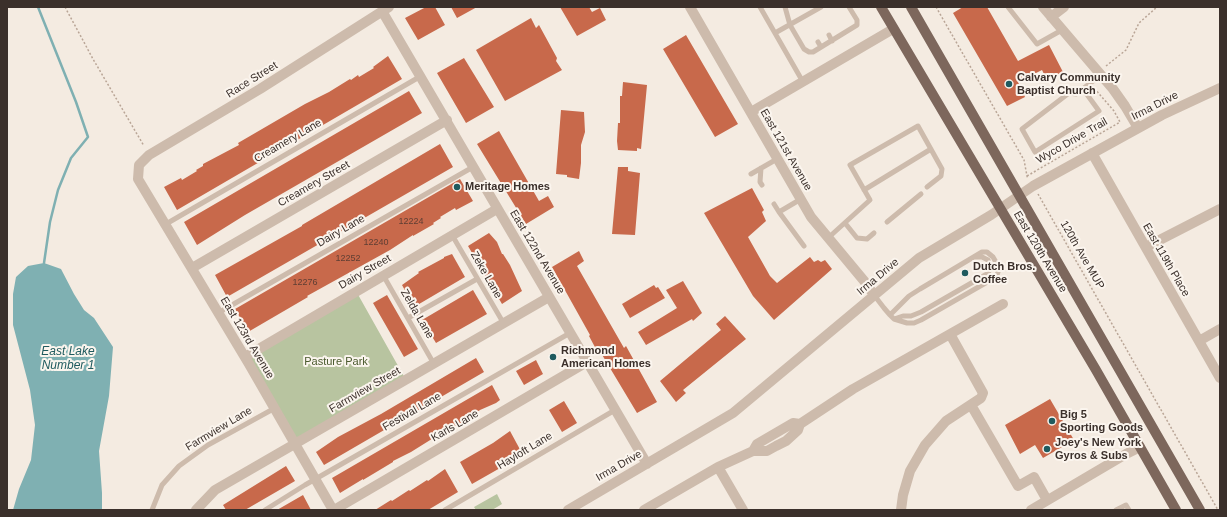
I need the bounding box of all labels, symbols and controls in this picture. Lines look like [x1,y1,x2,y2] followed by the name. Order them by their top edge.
[224,59,280,101] street label: Race Street
[1017,71,1120,97] place label: Calvary Community Baptist Church
[1004,79,1014,89] marker: Calvary Community Baptist Church
[1129,89,1181,123] street label: Irma Drive
[757,107,815,193] street label: East 121st Avenue
[1034,115,1110,167] street label: Wyco Drive Trail
[252,116,324,166] street label: Creamery Lane
[276,158,352,210] street label: Creamery Street
[465,180,550,194] place label: Meritage Homes
[452,182,462,192] marker: Meritage Homes
[507,208,567,296] street label: East 122nd Avenue
[1010,209,1070,295] street label: East 120th Avenue
[315,212,367,250] street label: Dairy Lane
[398,217,424,227] house number: 12224
[1057,218,1107,292] street label: 120th Ave MUP
[1140,221,1192,299] street label: East 119th Place
[363,238,389,248] house number: 12240
[467,249,505,301] street label: Zeke Lane
[337,252,393,292] street label: Dairy Street
[335,254,361,264] house number: 12252
[854,256,902,298] street label: Irma Drive
[973,260,1035,286] place label: Dutch Bros. Coffee
[960,268,970,278] marker: Dutch Bros. Coffee
[292,278,318,288] house number: 12276
[398,287,436,341] street label: Zelda Lane
[217,295,277,381] street label: East 123rd Avenue
[561,344,651,370] place label: Richmond American Homes
[41,345,95,373] water label: East Lake Number 1
[548,352,558,362] marker: Richmond American Homes
[304,355,368,369] park label: Pasture Park
[327,364,403,416] street label: Farmview Street
[380,390,444,434] street label: Festival Lane
[183,404,255,454] street label: Farmview Lane
[429,407,481,445] street label: Karls Lane
[1060,408,1143,434] place label: Big 5 Sporting Goods
[1047,416,1057,426] marker: Big 5 Sporting Goods
[495,429,555,473] street label: Hayloft Lane
[1055,436,1141,462] place label: Joey's New York Gyros & Subs
[1042,444,1052,454] marker: Joey's New York Gyros & Subs
[594,448,644,484] street label: Irma Drive

